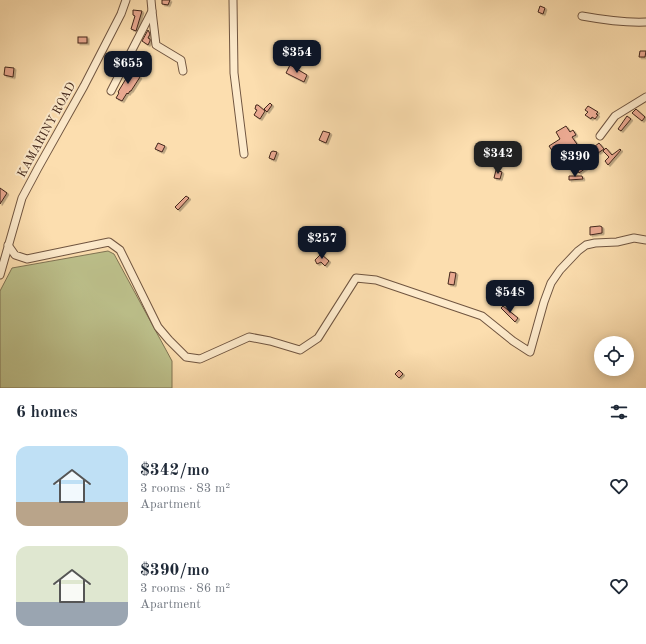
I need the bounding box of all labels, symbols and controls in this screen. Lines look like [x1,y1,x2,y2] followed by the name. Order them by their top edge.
[273,40,321,74] pin: $354
[282,46,312,59] text: $354
[104,51,152,85] pin: $655
[113,57,143,70] text: $655
[16,80,78,180] street label: KAMARINY ROAD
[474,141,522,175] pin: $342
[551,144,599,178] pin: $390
[483,147,513,160] text: $342
[560,150,590,163] text: $390
[298,226,346,260] pin: $257
[307,232,337,245] text: $257
[486,280,534,314] pin: $548
[495,286,525,299] text: $548
[594,336,634,376] map controls
[594,336,634,376] button: locate
[608,401,630,423] icon: filters
[16,404,78,421] text: 6 homes
[48,462,96,510] icon: home
[140,462,209,479] text: $342/mo
[608,475,630,497] icon: heart
[140,482,230,495] text: 3 rooms · 83 m²
[140,498,201,511] text: Apartment
[48,562,96,610] icon: home
[140,562,209,579] text: $390/mo
[608,575,630,597] icon: heart
[140,582,230,595] text: 3 rooms · 86 m²
[140,598,201,611] text: Apartment

